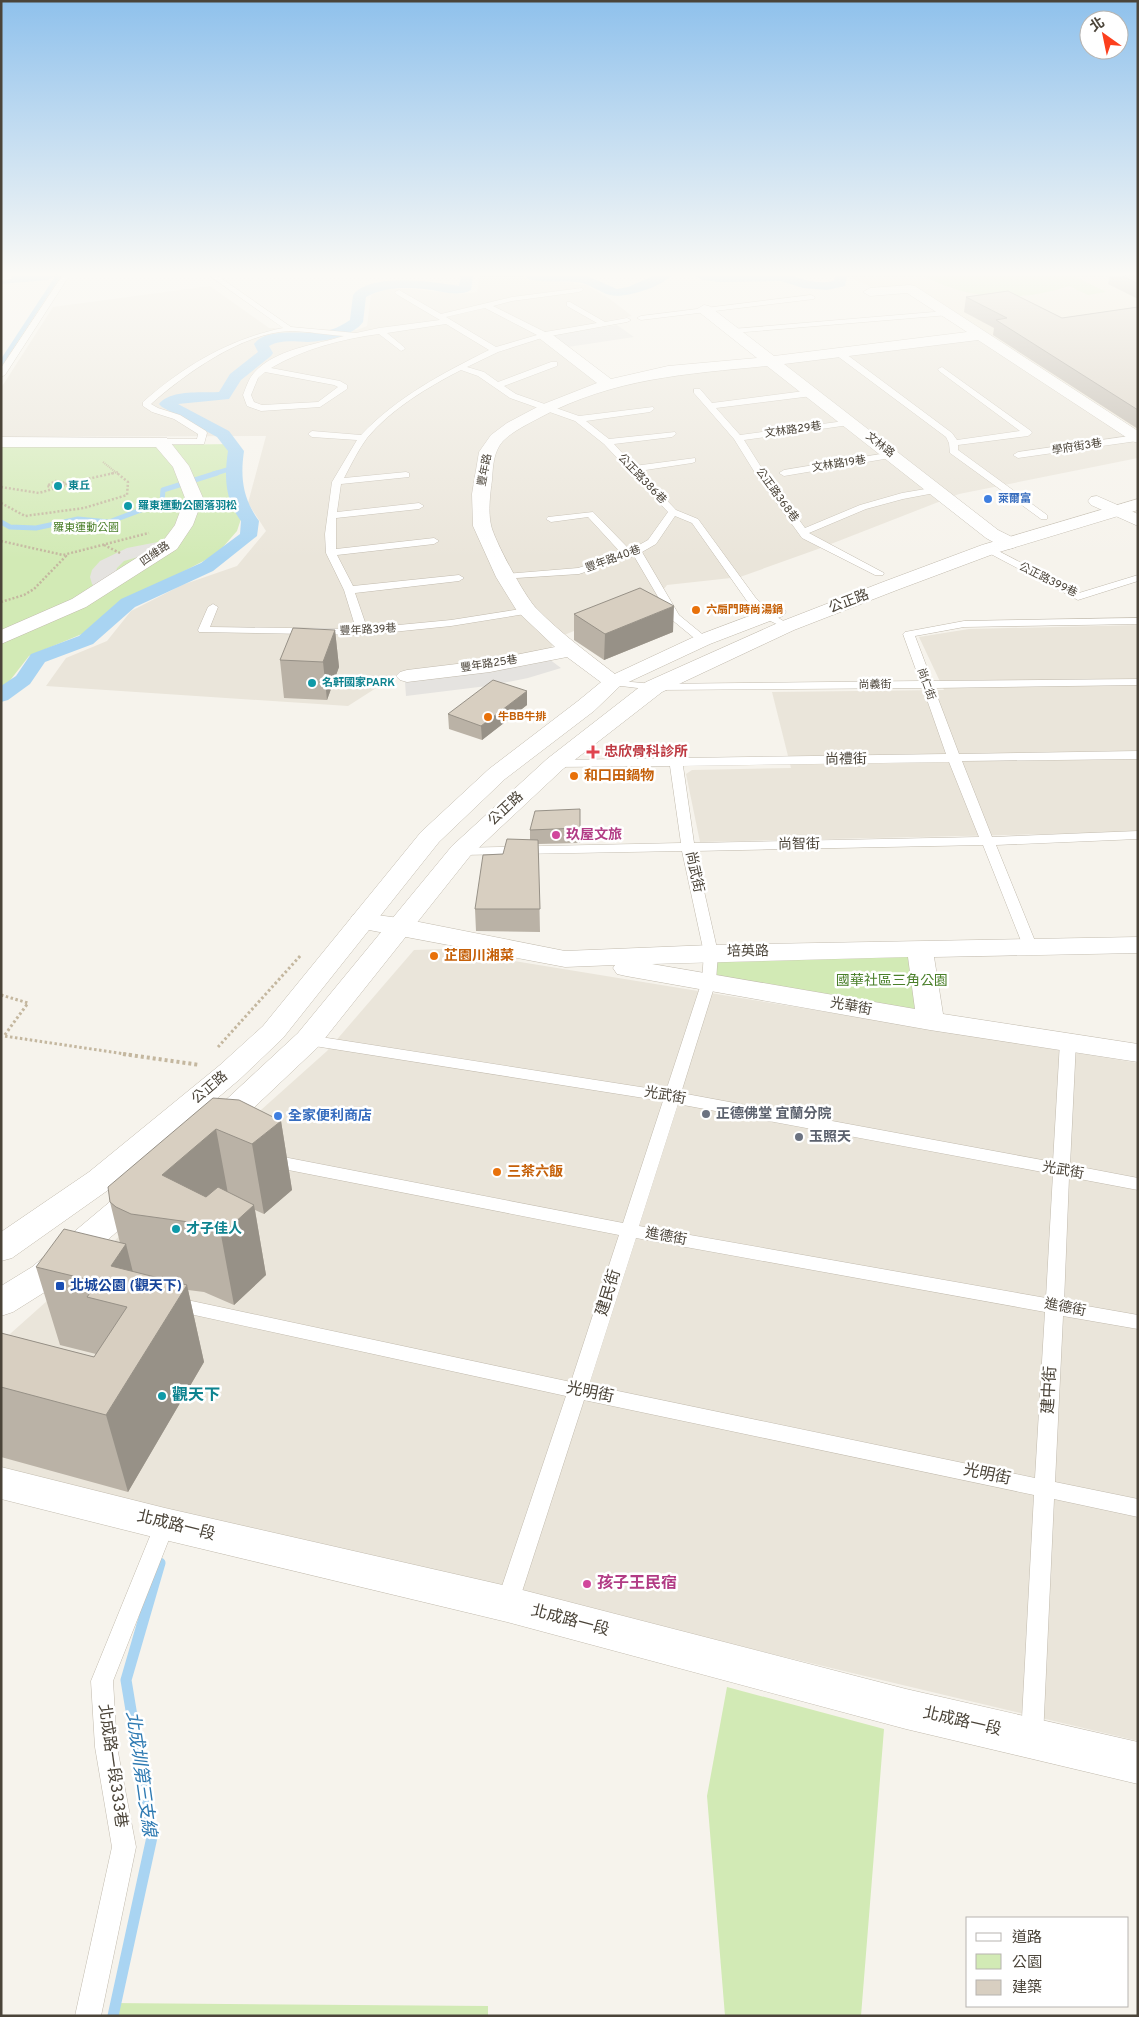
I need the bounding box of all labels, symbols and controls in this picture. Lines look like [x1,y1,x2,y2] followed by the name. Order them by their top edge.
[1079,10,1129,60] north arrow
[1087,14,1108,36] text: 北
[764,419,822,441] street label: 文林路29巷
[863,429,897,461] street label: 文林路
[1051,436,1103,458] street label: 學府街3巷
[615,451,669,507] street label: 公正路386巷
[475,452,495,488] street label: 豐年路
[811,453,867,475] street label: 文林路19巷
[753,465,801,525] street label: 公正路368巷
[68,479,90,493] place label: 東丘
[52,480,64,492] marker: 東丘
[998,492,1031,506] place label: 萊爾富
[982,493,994,505] marker: 萊爾富
[138,499,237,513] place label: 羅東運動公園落羽松
[122,500,134,512] marker: 羅東運動公園落羽松
[53,521,119,535] park label: 羅東運動公園
[137,539,173,569] street label: 四維路
[583,543,643,575] street label: 豐年路40巷
[1016,560,1080,600] street label: 公正路399巷
[826,587,872,617] street label: 公正路
[706,603,783,617] place label: 六扇門時尚湯鍋
[690,604,702,616] marker: 六扇門時尚湯鍋
[339,622,397,638] street label: 豐年路39巷
[459,653,519,675] street label: 豐年路25巷
[914,666,938,702] street label: 尚仁街
[322,676,395,690] place label: 名軒國家PARK
[306,677,318,689] marker: 名軒國家PARK
[858,678,892,692] street label: 尚義街
[498,710,546,724] place label: 牛BB牛排
[482,711,494,723] marker: 牛BB牛排
[604,744,688,761] place label: 忠欣骨科診所
[586,745,600,759] marker: 忠欣骨科診所
[825,751,867,769] street label: 尚禮街
[584,768,654,785] place label: 和口田鍋物
[568,770,580,782] marker: 和口田鍋物
[485,788,527,830] street label: 公正路
[566,826,622,844] place label: 玖屋文旅
[550,829,562,841] marker: 玖屋文旅
[778,835,820,854] street label: 尚智街
[681,850,707,894] street label: 尚武街
[727,942,769,961] street label: 培英路
[444,948,514,965] place label: 芷園川湘菜
[428,950,440,962] marker: 芷園川湘菜
[836,973,948,990] park label: 國華社區三角公園
[829,995,873,1019] street label: 光華街
[188,1068,232,1108] street label: 公正路
[643,1084,687,1108] street label: 光武街
[716,1105,832,1123] place label: 正德佛堂 宜蘭分院
[288,1107,372,1125] place label: 全家便利商店
[700,1108,712,1120] marker: 正德佛堂 宜蘭分院
[272,1110,284,1122] marker: 全家便利商店
[809,1129,851,1146] place label: 玉照天
[793,1131,805,1143] marker: 玉照天
[1041,1159,1085,1183] street label: 光武街
[507,1163,563,1181] place label: 三茶六飯
[491,1166,503,1178] marker: 三茶六飯
[186,1221,242,1238] place label: 才子佳人
[170,1223,182,1235] marker: 才子佳人
[644,1224,688,1249] street label: 進德街
[592,1267,626,1319] street label: 建民街
[70,1277,182,1295] place label: 北城公園 (觀天下)
[54,1280,66,1292] marker: 北城公園 (觀天下)
[1043,1295,1087,1320] street label: 進德街
[1039,1366,1061,1414] street label: 建中街
[564,1378,616,1408] street label: 光明街
[172,1386,220,1406] place label: 觀天下
[156,1390,168,1402] marker: 觀天下
[961,1460,1013,1490] street label: 光明街
[135,1507,217,1545] street label: 北成路一段
[597,1573,677,1594] place label: 孩子王民宿
[581,1578,593,1590] marker: 孩子王民宿
[529,1601,611,1641] street label: 北成路一段
[93,1703,131,1829] street label: 北成路一段333巷
[921,1703,1003,1741] street label: 北成路一段
[120,1710,160,1840] water label: 北成圳第三支線
[966,1917,1129,2007] legend
[1012,1929,1042,1948] text: 道路
[1012,1954,1042,1973] text: 公園
[1012,1979,1042,1998] text: 建築

